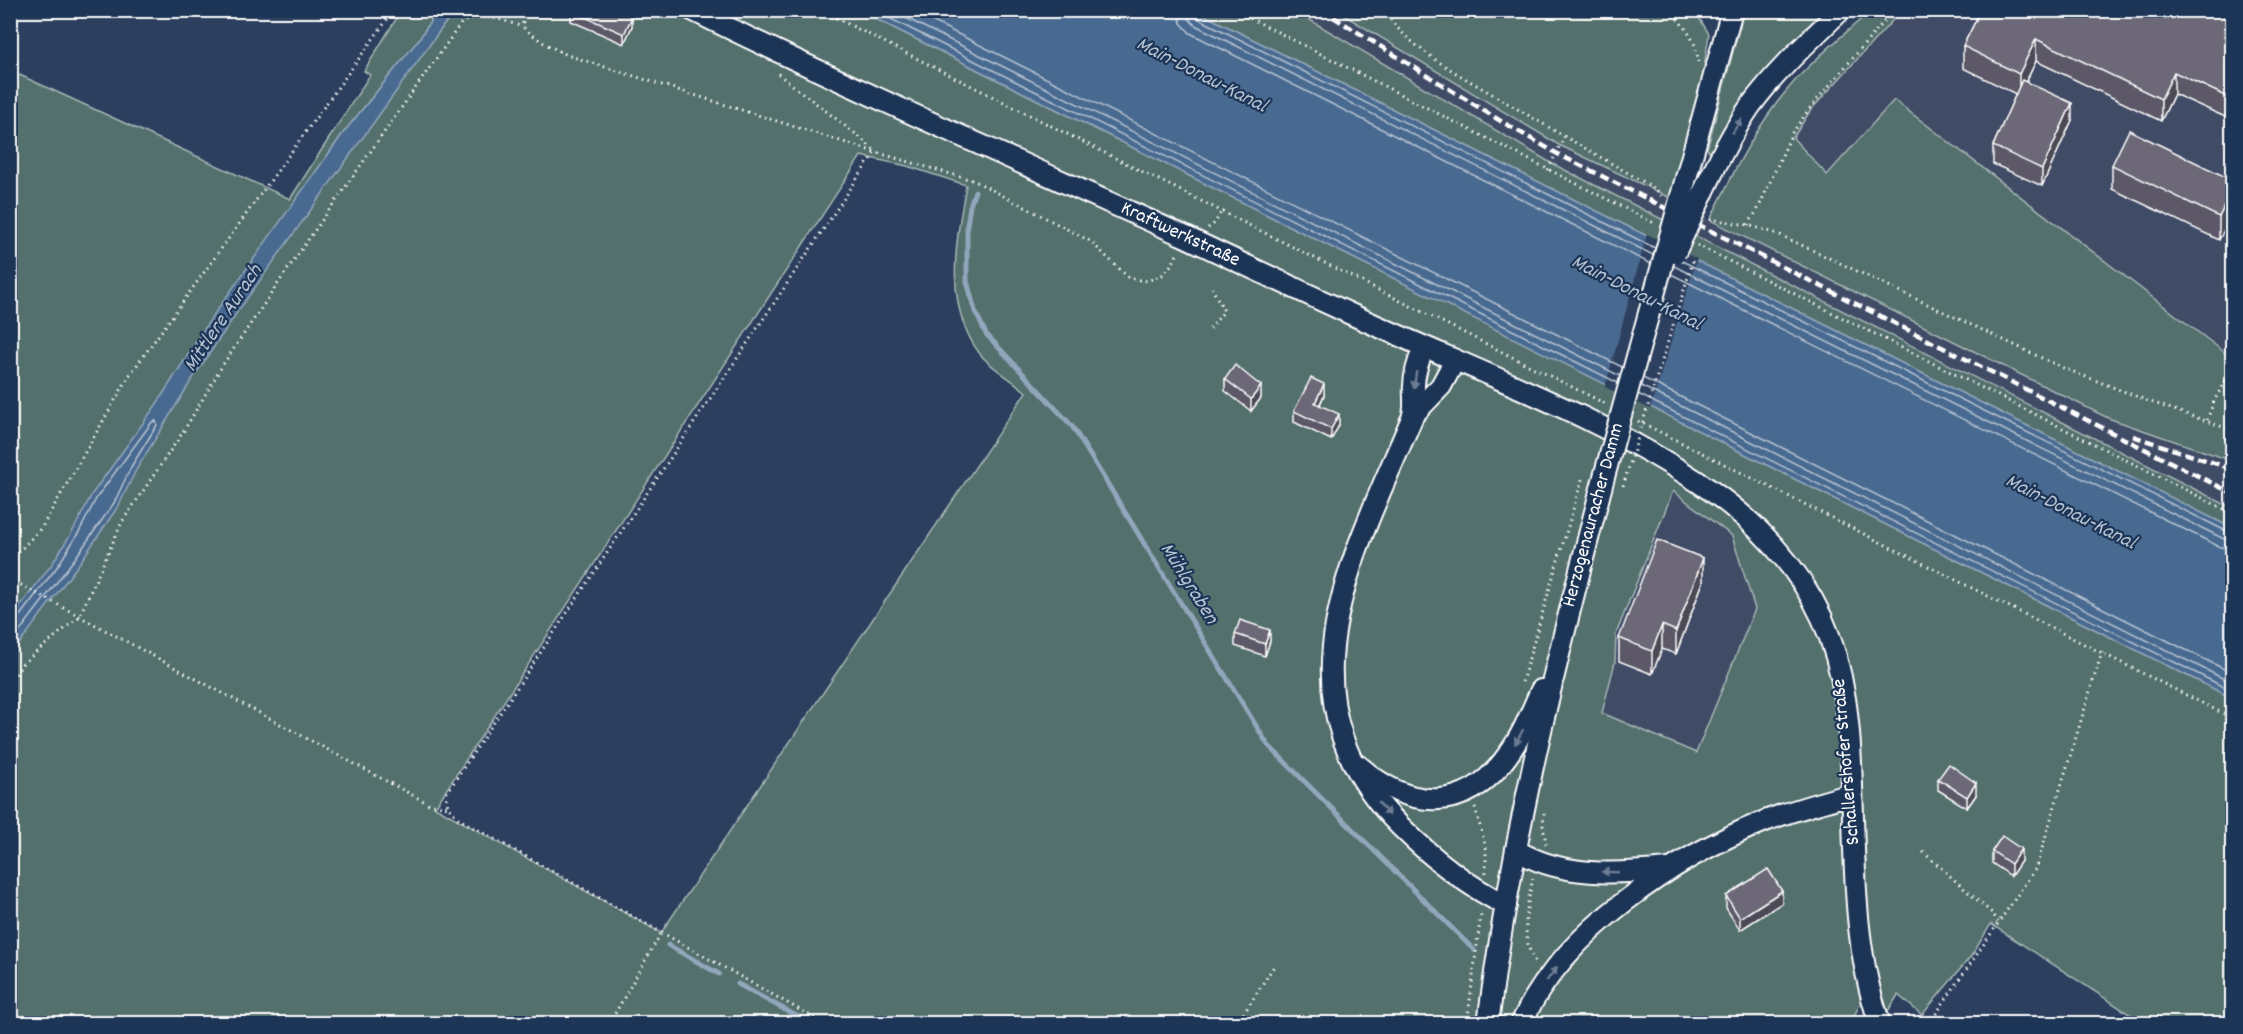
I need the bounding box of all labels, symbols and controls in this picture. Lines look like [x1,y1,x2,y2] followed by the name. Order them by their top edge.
[1131,30,1273,123] water label: Main-Donau-Kanal
[1732,118,1743,134] one-way arrow
[1116,195,1244,275] street label: Kraftwerkstraße
[1566,248,1708,341] water label: Main-Donau-Kanal
[177,258,272,379] water label: Mittlere Aurach
[1410,370,1420,389] one-way arrow
[1556,420,1632,610] street label: Herzogenauracher Damm
[2000,467,2142,560] water label: Main-Donau-Kanal
[1151,538,1225,632] water label: Mühlgraben
[1826,678,1868,846] street label: Schallershofer Straße
[1514,728,1524,745] one-way arrow
[1378,801,1391,817] one-way arrow
[1601,867,1620,877] one-way arrow
[1545,966,1558,982] one-way arrow

